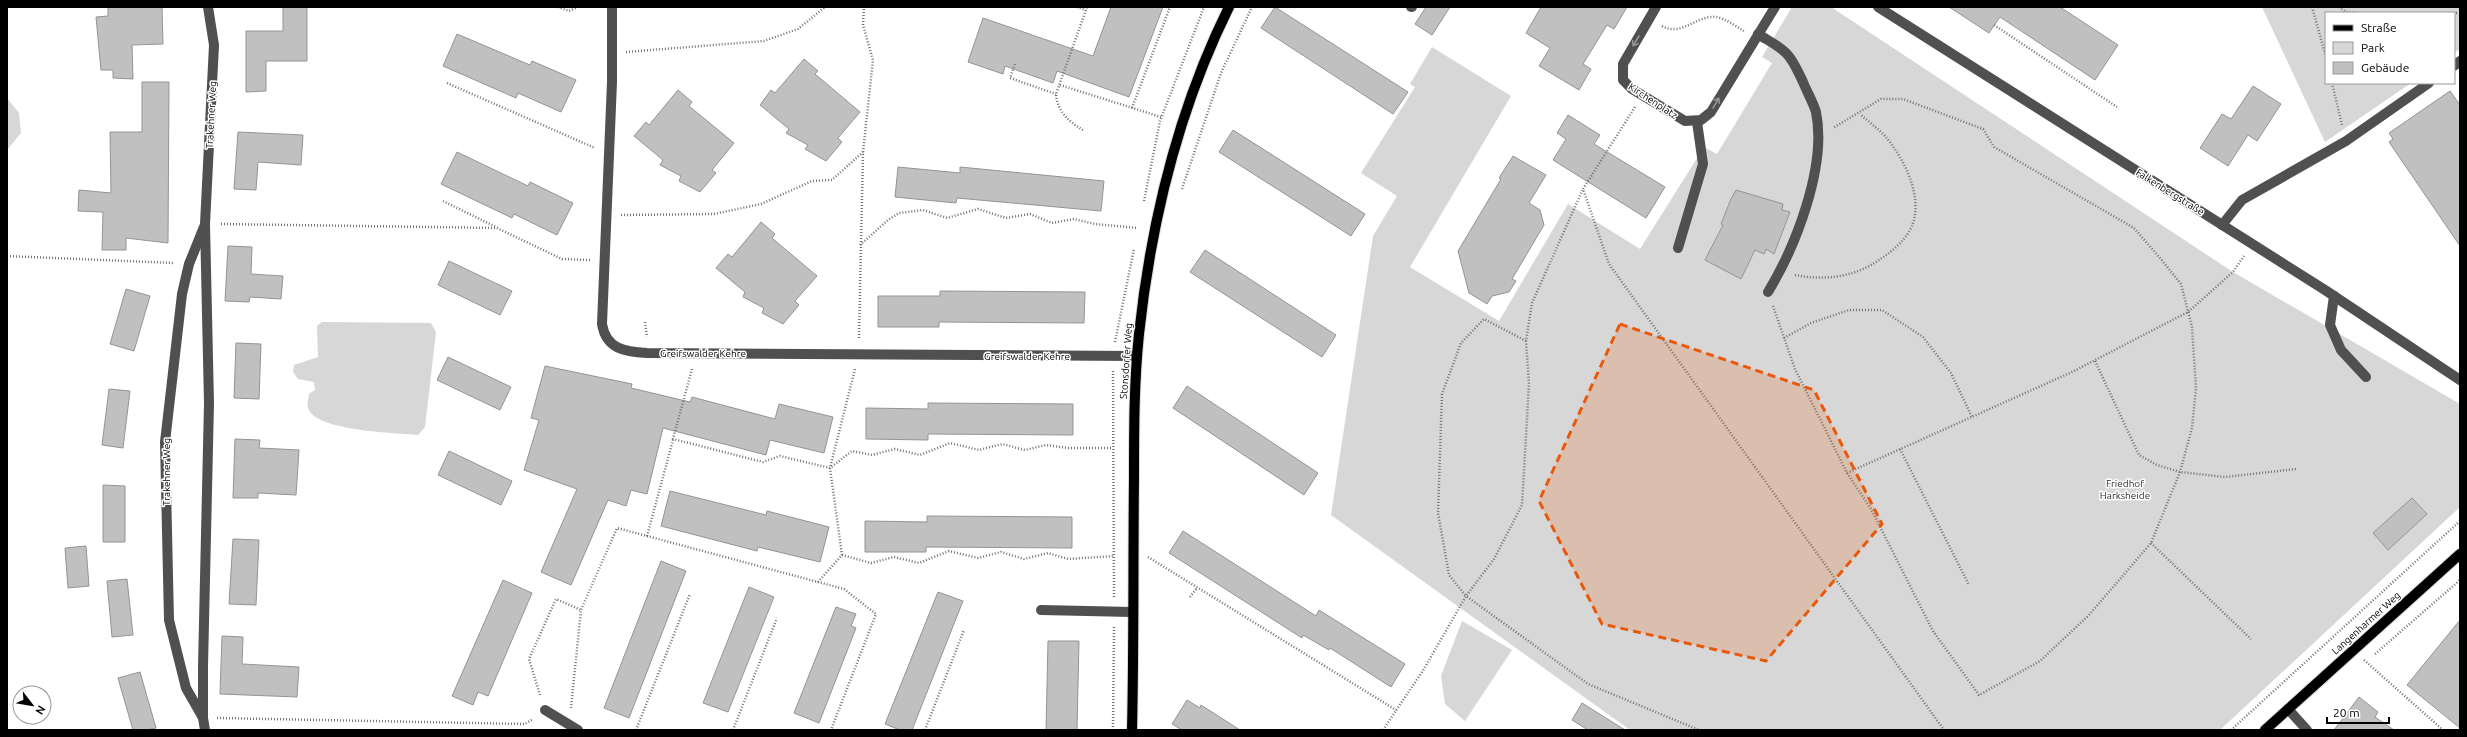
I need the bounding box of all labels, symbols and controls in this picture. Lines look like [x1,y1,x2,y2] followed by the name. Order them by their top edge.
[2325,12,2455,84] legend
[2361,21,2397,34] text: Straße
[1632,35,1640,46] one-way arrow
[2361,41,2385,54] text: Park
[2361,61,2409,74] text: Gebäude
[204,81,218,149] street label: Trakehner Weg
[1626,81,1680,121] street label: Kirchenplatz
[1712,98,1720,109] one-way arrow
[2134,167,2206,217] street label: Falkenbergstraße
[1118,323,1134,399] street label: Stonsdorfer Weg
[660,348,746,359] street label: Greifswalder Kehre
[984,351,1070,362] street label: Greifswalder Kehre
[161,438,172,506] street label: Trakehner Weg
[2100,478,2150,501] park label: Friedhof Harksheide
[2330,589,2402,657] street label: Langenharmer Weg
[12,685,52,725] north arrow
[2327,699,2389,725] scale bar
[33,704,48,717] text: N
[2333,706,2360,719] text: 20 m

